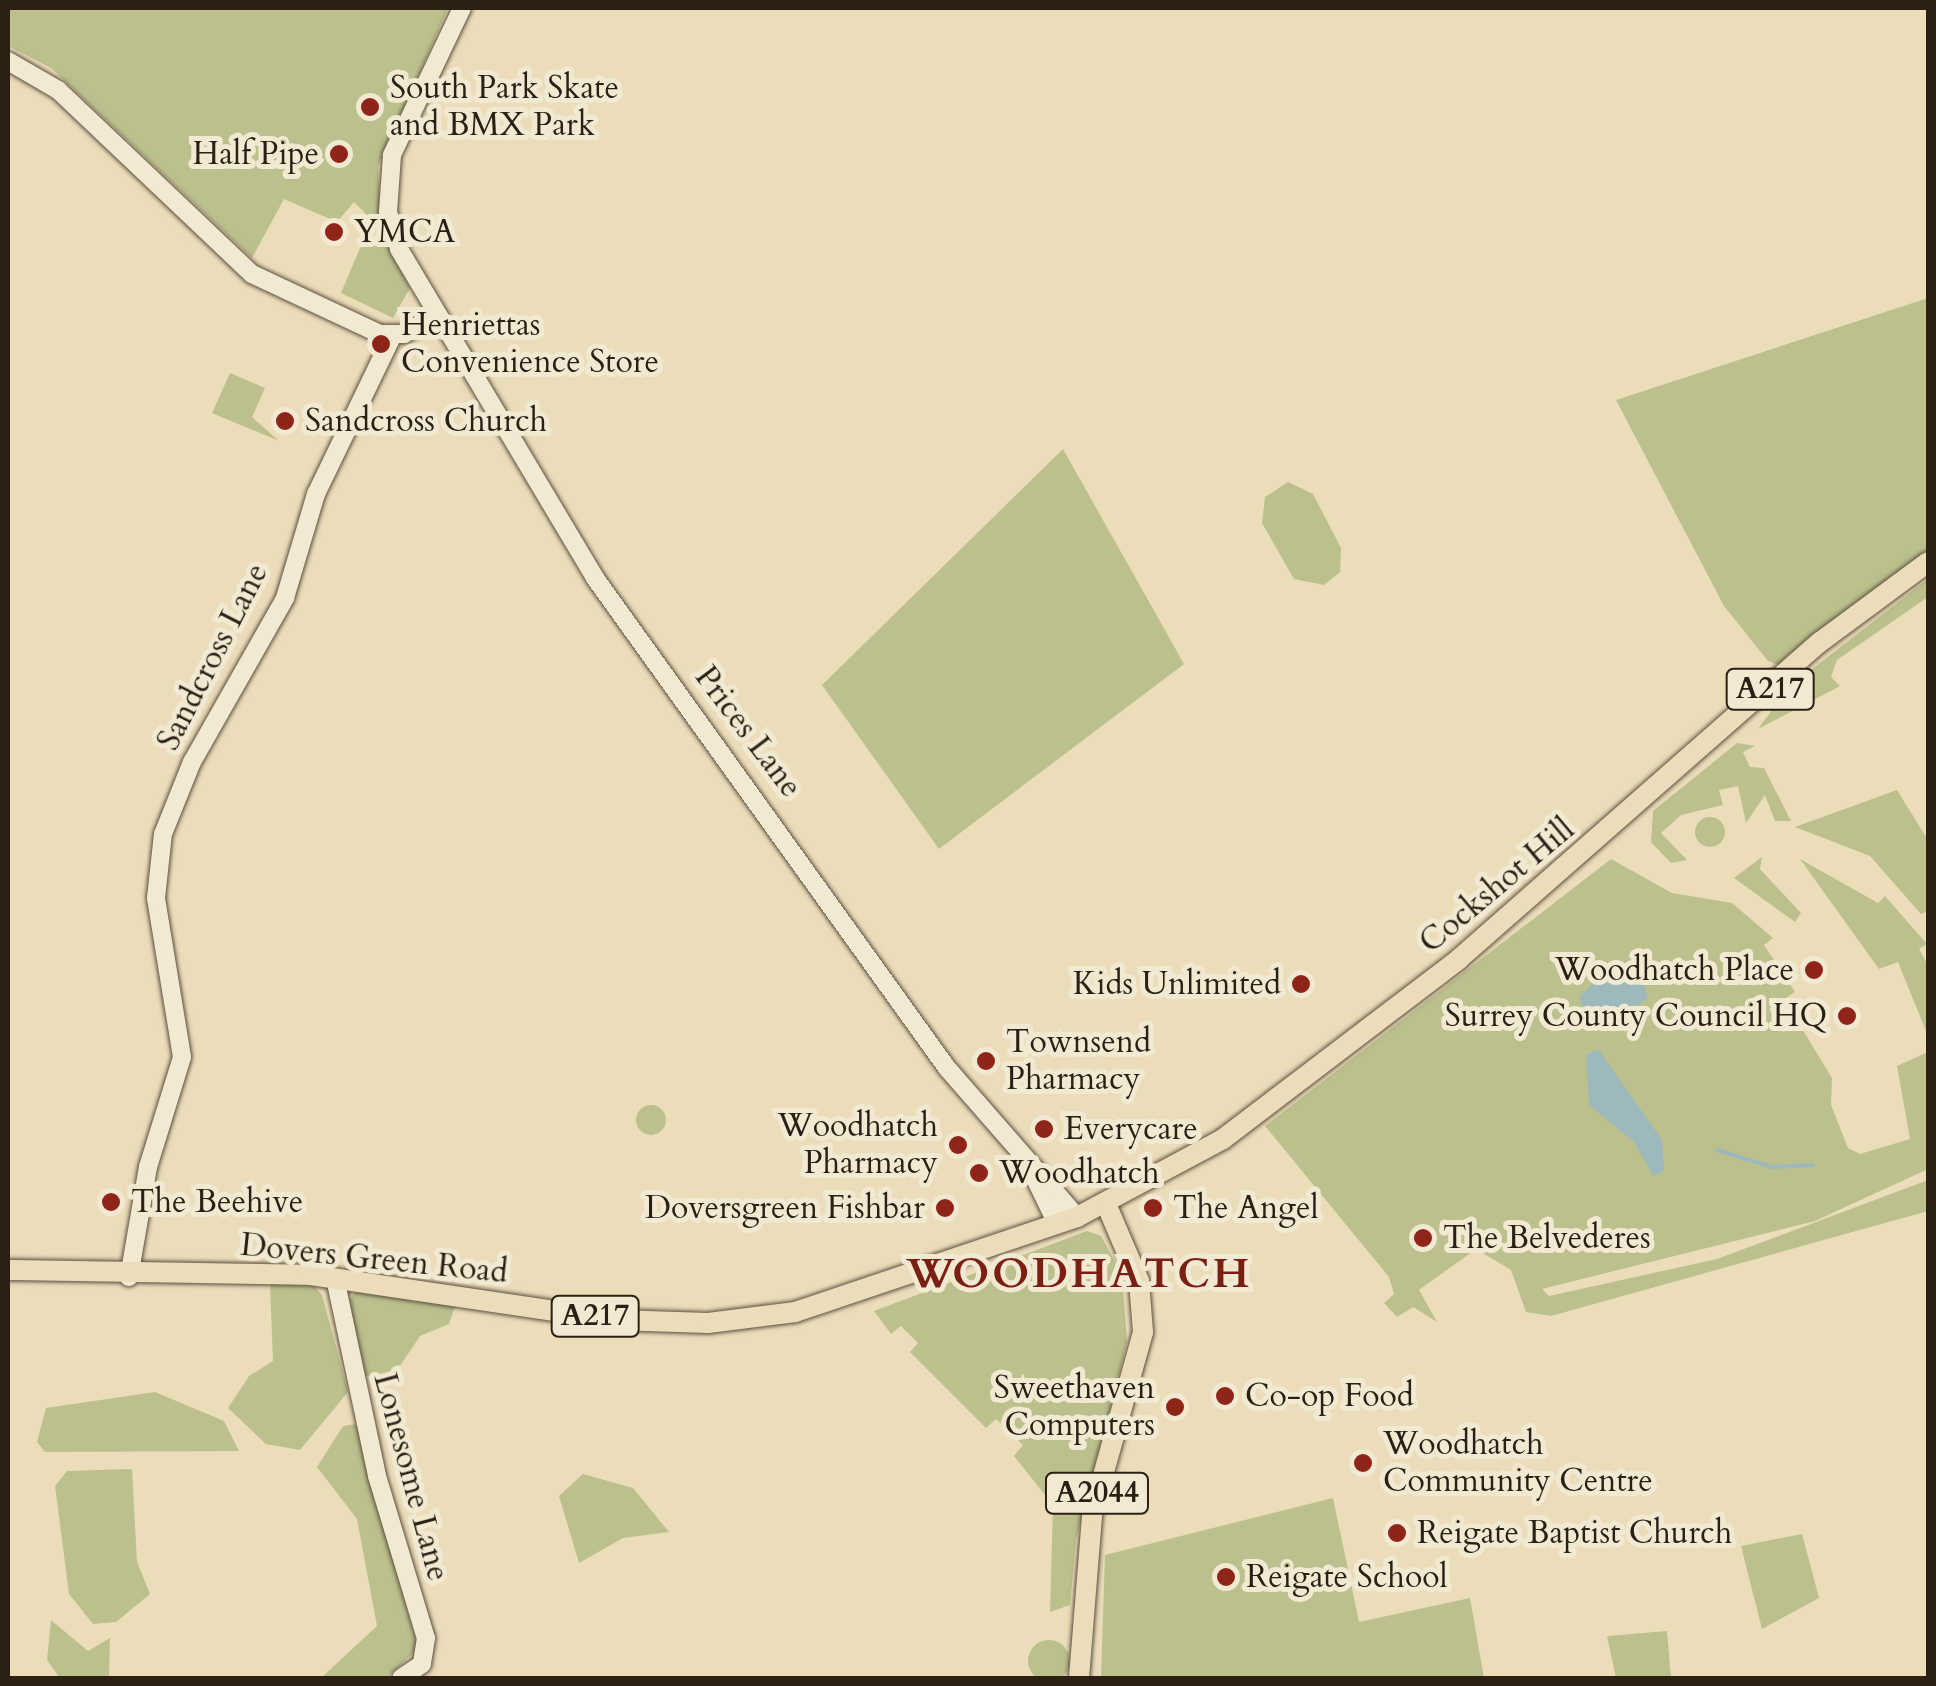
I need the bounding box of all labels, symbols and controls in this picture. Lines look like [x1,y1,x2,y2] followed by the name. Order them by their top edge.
[390,70,619,145] place label: South Park Skate and BMX Park
[359,96,381,118] marker: South Park Skate and BMX Park
[192,135,319,173] place label: Half Pipe
[328,143,350,165] marker: Half Pipe
[354,213,455,251] place label: YMCA
[323,221,345,243] marker: YMCA
[401,307,659,382] place label: Henriettas Convenience Store
[370,333,392,355] marker: Henriettas Convenience Store
[305,402,547,440] place label: Sandcross Church
[274,410,296,432] marker: Sandcross Church
[149,557,277,757] street label: Sandcross Lane
[686,659,810,805] street label: Prices Lane
[1725,664,1815,714] road number: A217
[1412,810,1582,962] street label: Cockshot Hill
[1555,951,1794,989] place label: Woodhatch Place
[1803,959,1825,981] marker: Woodhatch Place
[1073,965,1281,1003] place label: Kids Unlimited
[1290,973,1312,995] marker: Kids Unlimited
[1445,997,1827,1035] place label: Surrey County Council HQ
[1836,1005,1858,1027] marker: Surrey County Council HQ
[1006,1024,1151,1099] place label: Townsend Pharmacy
[975,1050,997,1072] marker: Townsend Pharmacy
[777,1108,938,1183] place label: Woodhatch Pharmacy
[1064,1110,1198,1148] place label: Everycare
[1033,1118,1055,1140] marker: Everycare
[947,1134,969,1156] marker: Woodhatch Pharmacy
[999,1154,1160,1192] place label: Woodhatch
[968,1162,990,1184] marker: Woodhatch
[131,1183,303,1221] place label: The Beehive
[645,1189,925,1227] place label: Doversgreen Fishbar
[1173,1189,1319,1227] place label: The Angel
[100,1191,122,1213] marker: The Beehive
[934,1197,956,1219] marker: Doversgreen Fishbar
[1142,1197,1164,1219] marker: The Angel
[1443,1219,1651,1257] place label: The Belvederes
[239,1226,509,1292] street label: Dovers Green Road
[1412,1227,1434,1249] marker: The Belvederes
[906,1249,1252,1299] district label: WOODHATCH
[550,1291,640,1341] road number: A217
[365,1369,457,1585] street label: Lonesome Lane
[994,1370,1155,1445] place label: Sweethaven Computers
[1245,1377,1414,1415] place label: Co-op Food
[1214,1385,1236,1407] marker: Co-op Food
[1164,1396,1186,1418] marker: Sweethaven Computers
[1383,1426,1653,1501] place label: Woodhatch Community Centre
[1352,1452,1374,1474] marker: Woodhatch Community Centre
[1044,1468,1150,1518] road number: A2044
[1417,1514,1732,1552] place label: Reigate Baptist Church
[1386,1522,1408,1544] marker: Reigate Baptist Church
[1246,1558,1448,1596] place label: Reigate School
[1215,1566,1237,1588] marker: Reigate School

